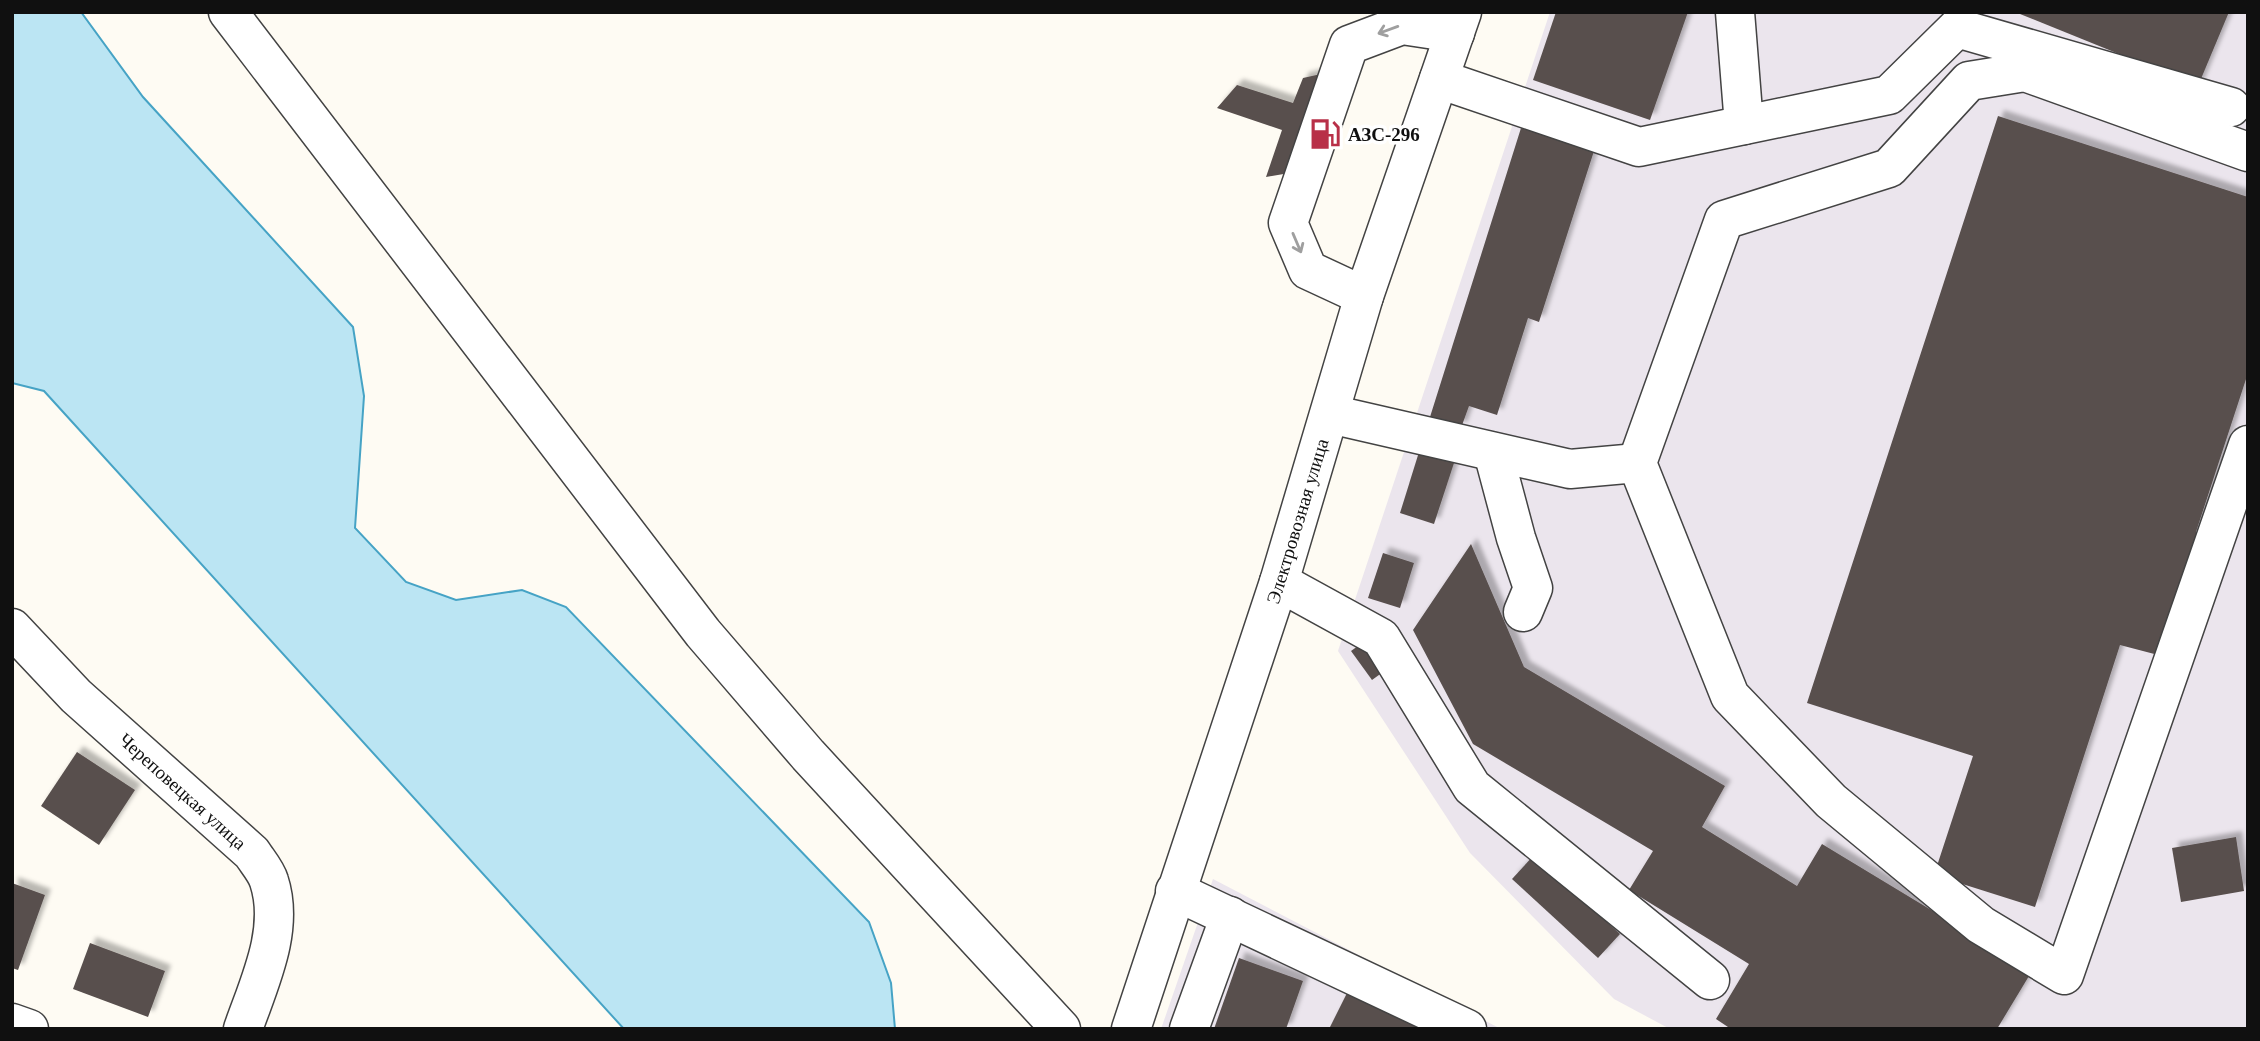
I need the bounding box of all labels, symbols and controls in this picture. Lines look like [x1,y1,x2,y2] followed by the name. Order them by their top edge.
[1378,25,1400,38] one-way arrow
[1308,117,1342,151] fuel station icon: АЗС-296
[1348,124,1420,145] place label: АЗС-296
[1291,232,1304,253] one-way arrow
[1262,435,1333,606] street label: Электровозная улица
[115,729,251,854] street label: Череповецкая улица

